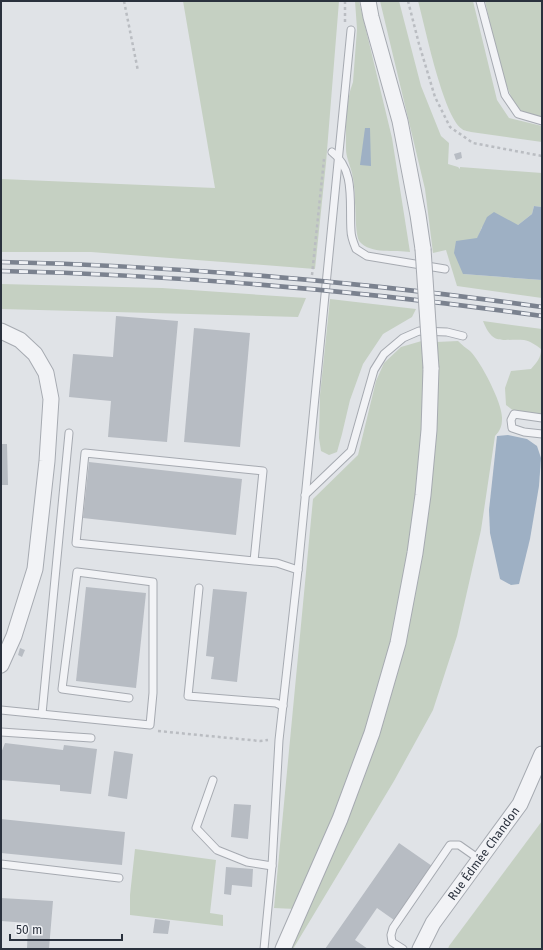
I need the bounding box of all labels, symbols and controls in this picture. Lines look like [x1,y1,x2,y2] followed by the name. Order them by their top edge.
[445,804,523,903] street label: Rue Édmée Chandon
[10,916,122,942] scale bar
[16,923,42,937] text: 50 m

